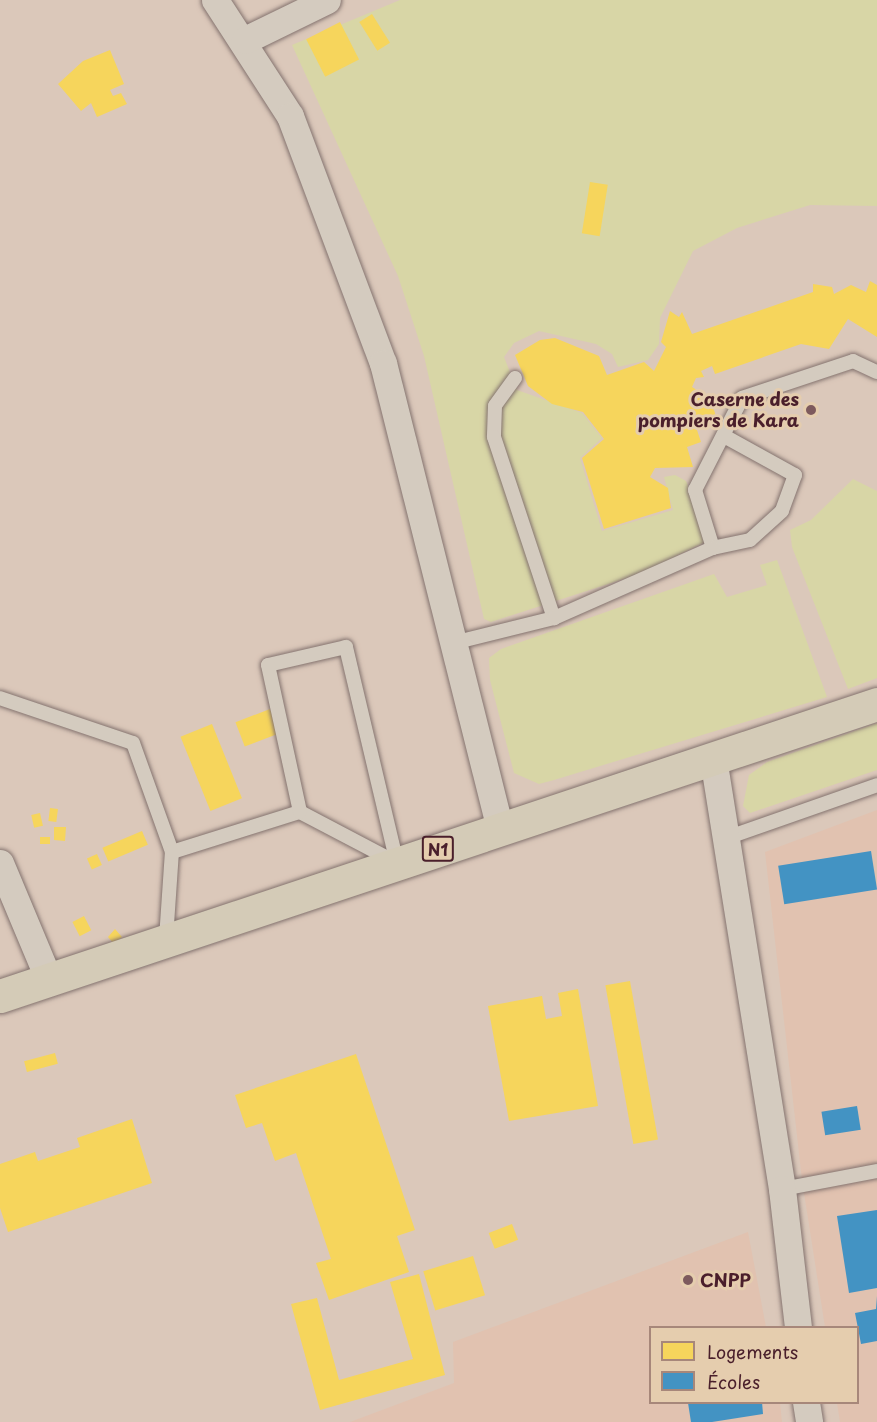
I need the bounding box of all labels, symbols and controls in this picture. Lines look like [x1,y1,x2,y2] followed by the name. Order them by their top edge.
[637,389,799,432] place label: Caserne des pompiers de Kara
[804,403,818,417] marker: Caserne des pompiers de Kara
[422,836,454,862] road number: N1
[700,1269,751,1291] place label: CNPP
[681,1273,695,1287] marker: CNPP
[649,1326,859,1404] legend
[707,1338,798,1365] text: Logements
[707,1368,760,1395] text: Écoles

